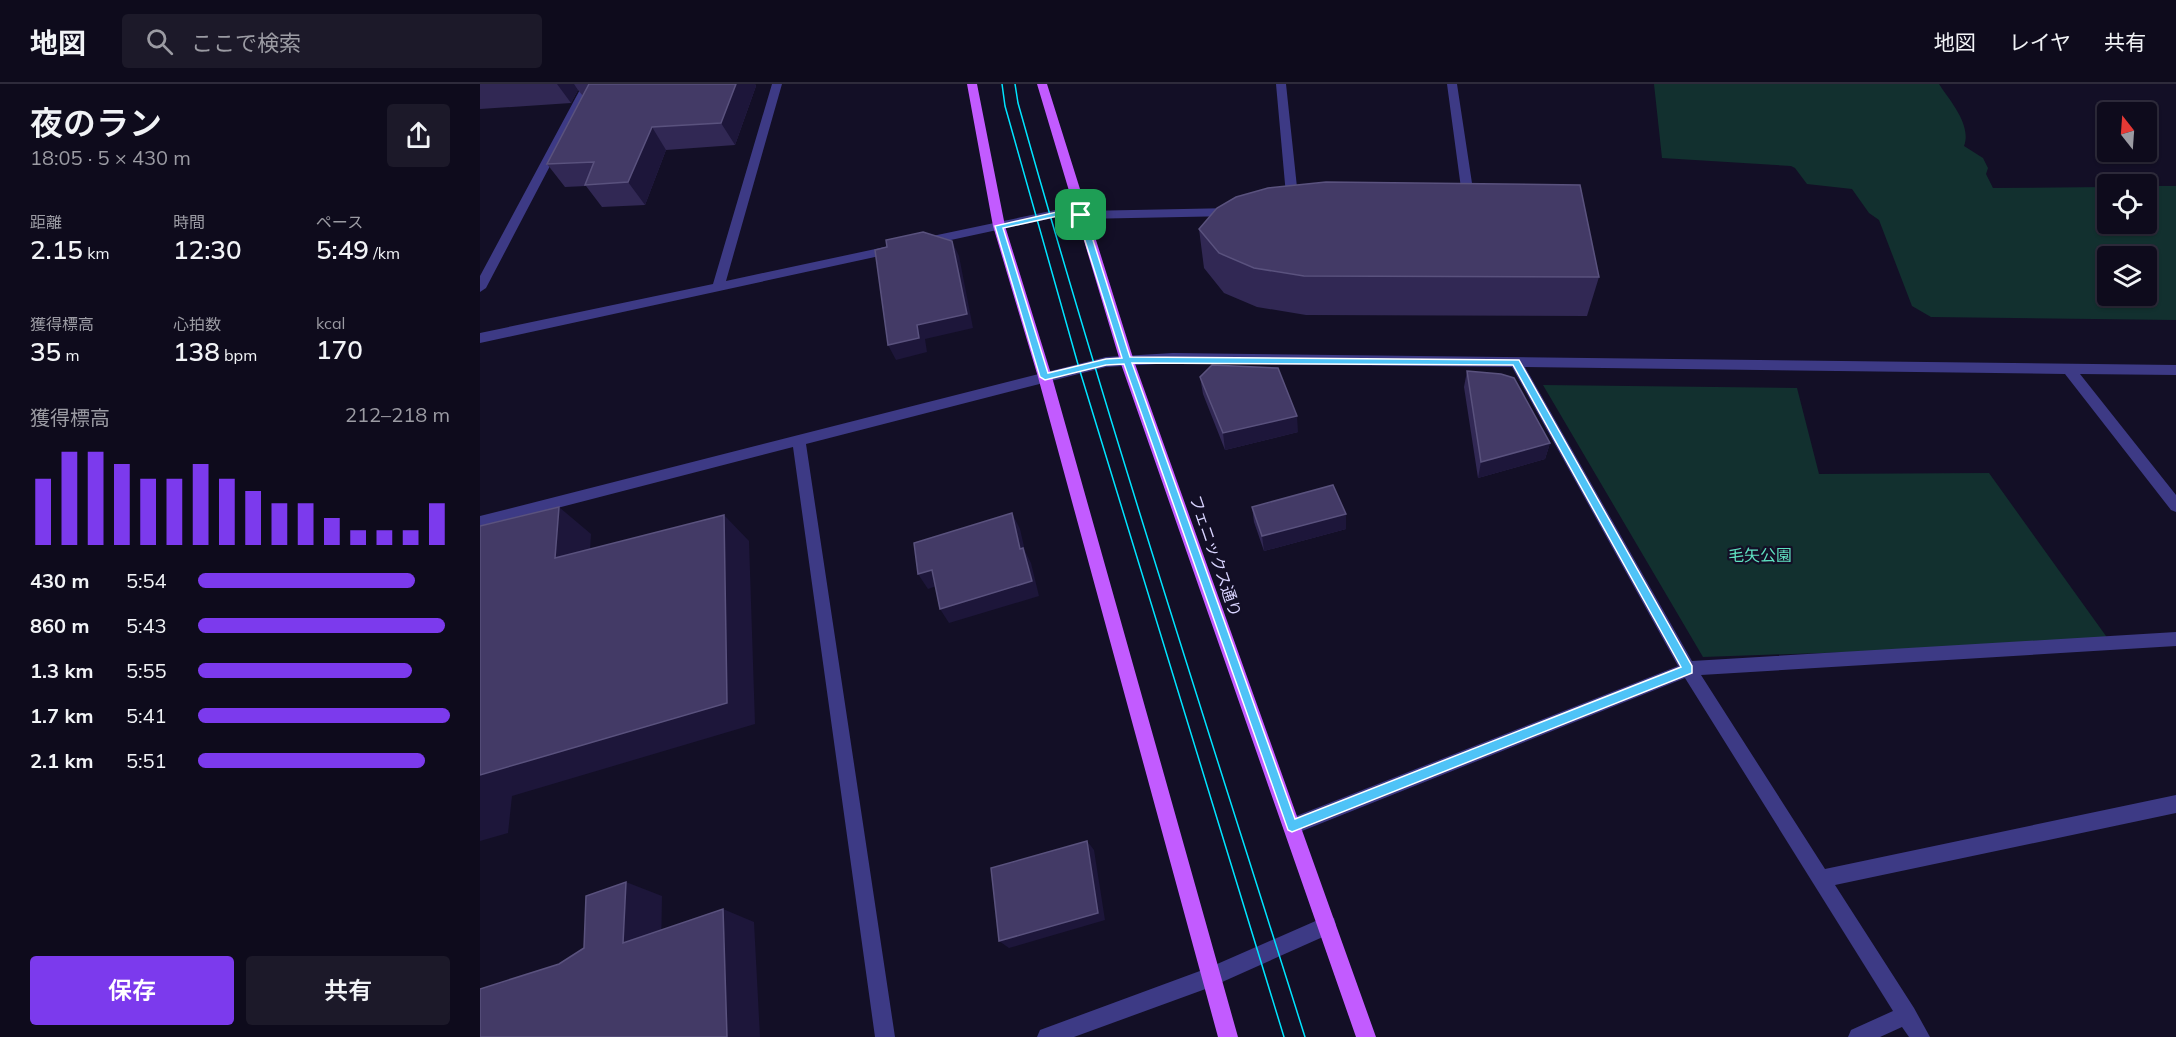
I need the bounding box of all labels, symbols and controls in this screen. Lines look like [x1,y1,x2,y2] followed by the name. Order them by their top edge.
[122,14,542,68] search box
[30,25,86,60] text: 地図
[143,25,176,58] icon: search
[191,29,301,57] text: ここで検索
[1934,29,1976,55] text: 地図
[2009,29,2071,55] text: レイヤ
[2104,29,2146,55] text: 共有
[30,102,162,143] text: 夜のラン
[2097,102,2157,162] north arrow
[2097,102,2157,306] map controls
[387,104,450,167] button: share
[30,145,191,170] text: 18:05 · 5 × 430 m
[2097,174,2157,234] button: locate
[1055,189,1106,240] pin
[1064,198,1097,231] icon: arrive
[30,212,62,232] text: 距離
[173,212,205,232] text: 時間
[316,212,363,232] text: ペース
[30,233,83,266] text: 2.15
[173,233,242,266] text: 12:30
[316,233,369,266] text: 5:49
[83,243,109,263] text: km
[369,243,400,263] text: /km
[2097,246,2157,306] button: layers
[316,313,345,333] text: kcal
[30,314,94,334] text: 獲得標高
[173,314,221,334] text: 心拍数
[316,333,363,366] text: 170
[30,335,61,368] text: 35
[173,335,220,368] text: 138
[61,345,79,365] text: m
[220,345,257,365] text: bpm
[345,402,450,427] text: 212–218 m
[30,405,110,430] text: 獲得標高
[1186,492,1246,620] street label: フェニックス通り
[1728,545,1792,565] park label: 毛矢公園
[30,568,89,593] text: 430 m
[126,568,167,593] text: 5:54
[30,613,89,638] text: 860 m
[126,613,167,638] text: 5:43
[30,658,93,683] text: 1.3 km
[126,658,167,683] text: 5:55
[30,703,93,728] text: 1.7 km
[126,703,167,728] text: 5:41
[30,748,93,773] text: 2.1 km
[126,748,167,773] text: 5:51
[30,956,234,1025] button: 保存
[246,956,450,1025] button: 共有

